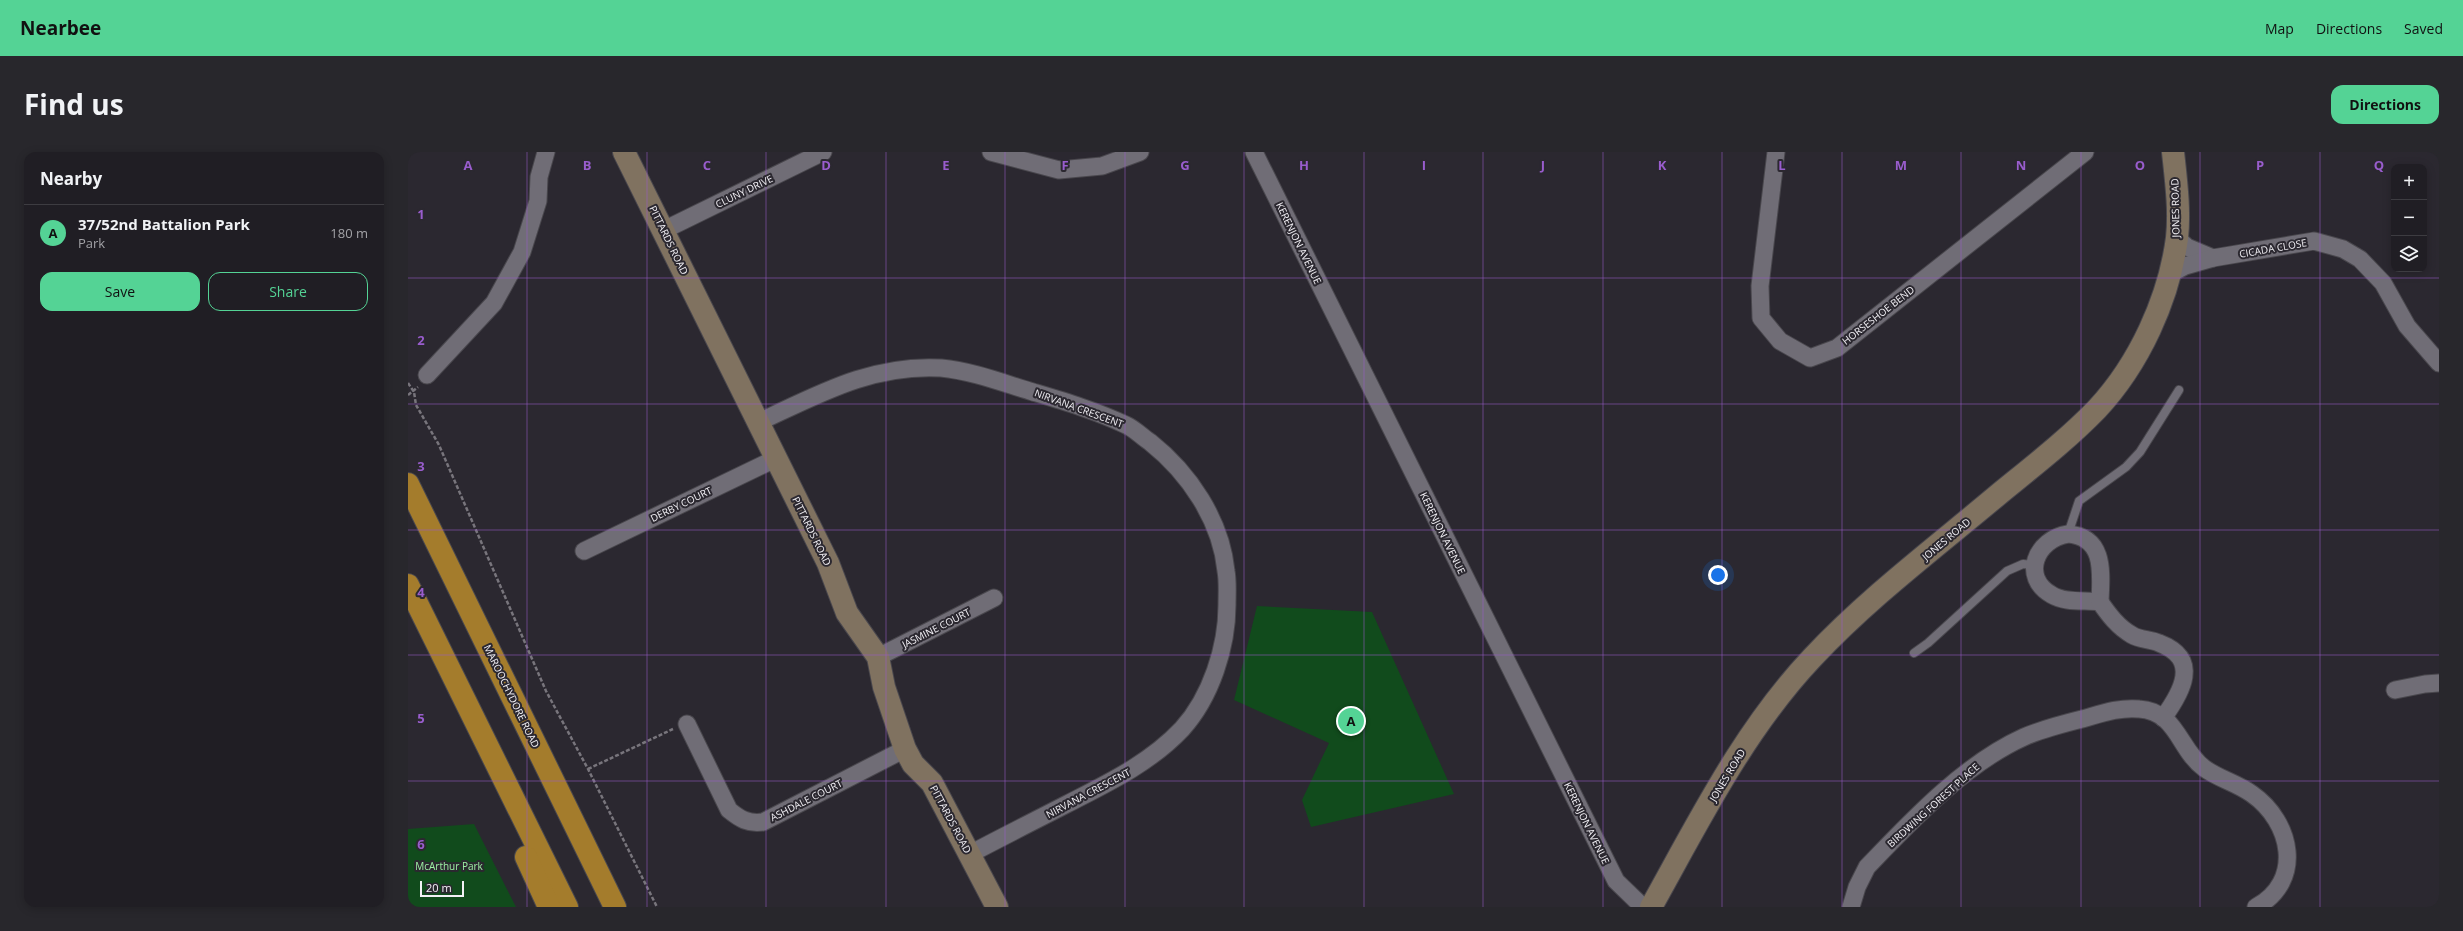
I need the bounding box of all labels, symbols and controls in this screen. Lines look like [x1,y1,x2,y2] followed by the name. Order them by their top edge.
[20,15,101,41] text: Nearbee
[2265,19,2294,38] text: Map
[2316,19,2382,38] text: Directions
[2404,19,2443,38] text: Saved
[24,85,124,123] text: Find us
[2331,85,2439,124] button: Directions
[464,156,473,174] text: A
[583,156,592,174] text: B
[703,156,711,174] text: C
[821,156,831,174] text: D
[942,156,950,174] text: E
[1061,156,1069,174] text: F
[1180,156,1190,174] text: G
[1299,156,1309,174] text: H
[1422,156,1426,174] text: I
[1540,156,1545,174] text: J
[1658,156,1667,174] text: K
[1778,156,1786,174] text: L
[1895,156,1907,174] text: M
[2016,156,2026,174] text: N
[2135,156,2145,174] text: O
[2256,156,2264,174] text: P
[2374,156,2384,174] text: Q
[2391,164,2427,272] map controls
[2391,164,2427,200] button: +
[40,167,102,190] text: Nearby
[713,171,775,211] street label: CLUNY DRIVE
[2167,178,2183,239] street label: JONES ROAD
[1273,200,1325,286] street label: KERENJON AVENUE
[2391,200,2427,236] button: −
[646,203,692,277] street label: PITTARDS ROAD
[417,205,425,223] text: 1
[78,214,250,234] text: 37/52nd Battalion Park
[49,224,57,242] text: A
[330,224,368,242] text: 180 m
[78,234,105,252] text: Park
[2238,235,2308,261] street label: CICADA CLOSE
[2391,236,2427,272] button: layers
[40,272,200,311] button: Save
[208,272,368,311] button: Share
[1839,282,1917,348] street label: HORSESHOE BEND
[417,331,425,349] text: 2
[1033,385,1126,431] street label: NIRVANA CRESCENT
[417,457,425,475] text: 3
[648,483,714,525] street label: DERBY COURT
[1417,490,1469,576] street label: KERENJON AVENUE
[789,494,835,568] street label: PITTARDS ROAD
[1918,515,1973,564] street label: JONES ROAD
[1708,565,1728,585] your location
[417,583,425,601] text: 4
[899,605,973,652] street label: JASMINE COURT
[481,642,543,750] street label: MAROOCHYDORE ROAD
[1338,706,1364,736] pin: A
[417,709,425,727] text: 5
[1705,746,1748,805] street label: JONES ROAD
[1884,760,1982,850] street label: BIRDWING FOREST PLACE
[1043,765,1133,821] street label: NIRVANA CRESCENT
[768,776,845,824] street label: ASHDALE COURT
[1561,780,1613,866] street label: KERENJON AVENUE
[927,783,975,855] street label: PITTARDS ROAD
[417,835,425,853] text: 6
[415,859,484,873] park label: McArthur Park
[420,879,464,898] scale bar
[426,880,452,895] text: 20 m

